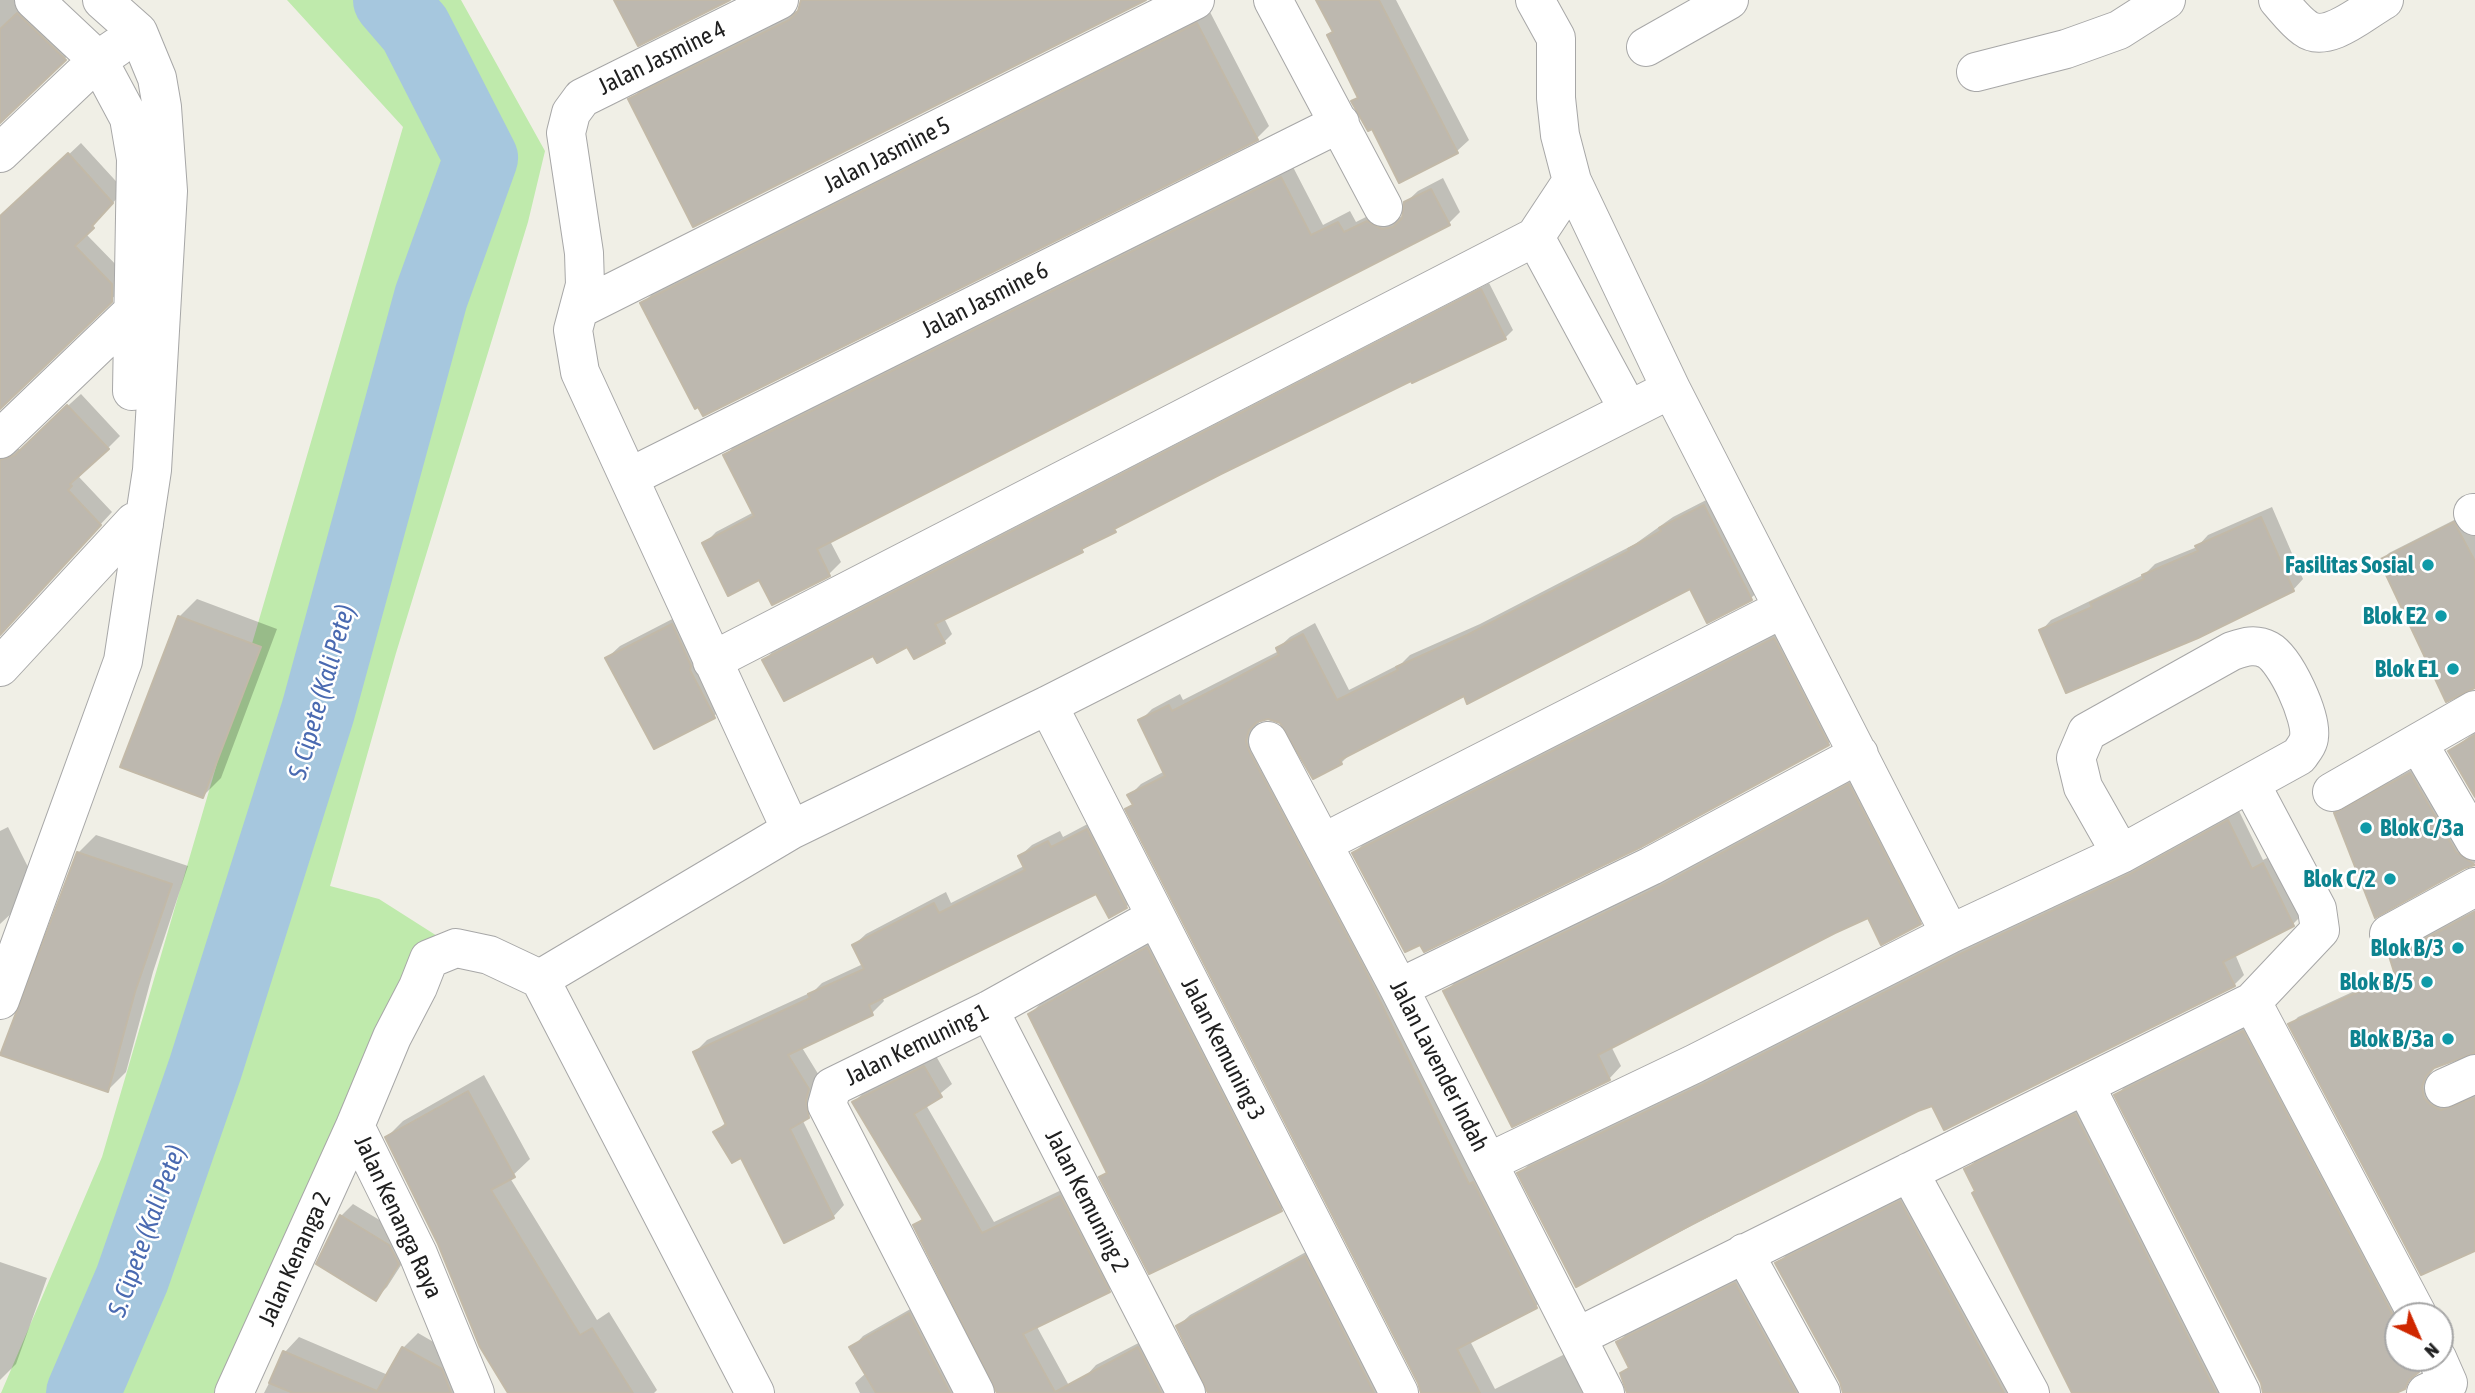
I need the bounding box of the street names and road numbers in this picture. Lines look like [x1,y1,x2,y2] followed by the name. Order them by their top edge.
[593,15,731,101] street label: Jalan Jasmine 4
[819,111,955,199] street label: Jalan Jasmine 5
[917,256,1053,344] street label: Jalan Jasmine 6
[1175,973,1271,1125] street label: Jalan Kemuning 3
[1383,975,1495,1157] street label: Jalan Lavender Indah
[841,998,993,1092] street label: Jalan Kemuning 1
[1039,1125,1135,1277] street label: Jalan Kemuning 2
[348,1131,448,1303] street label: Jalan Kenanga Raya
[253,1188,337,1330] street label: Jalan Kenanga 2

